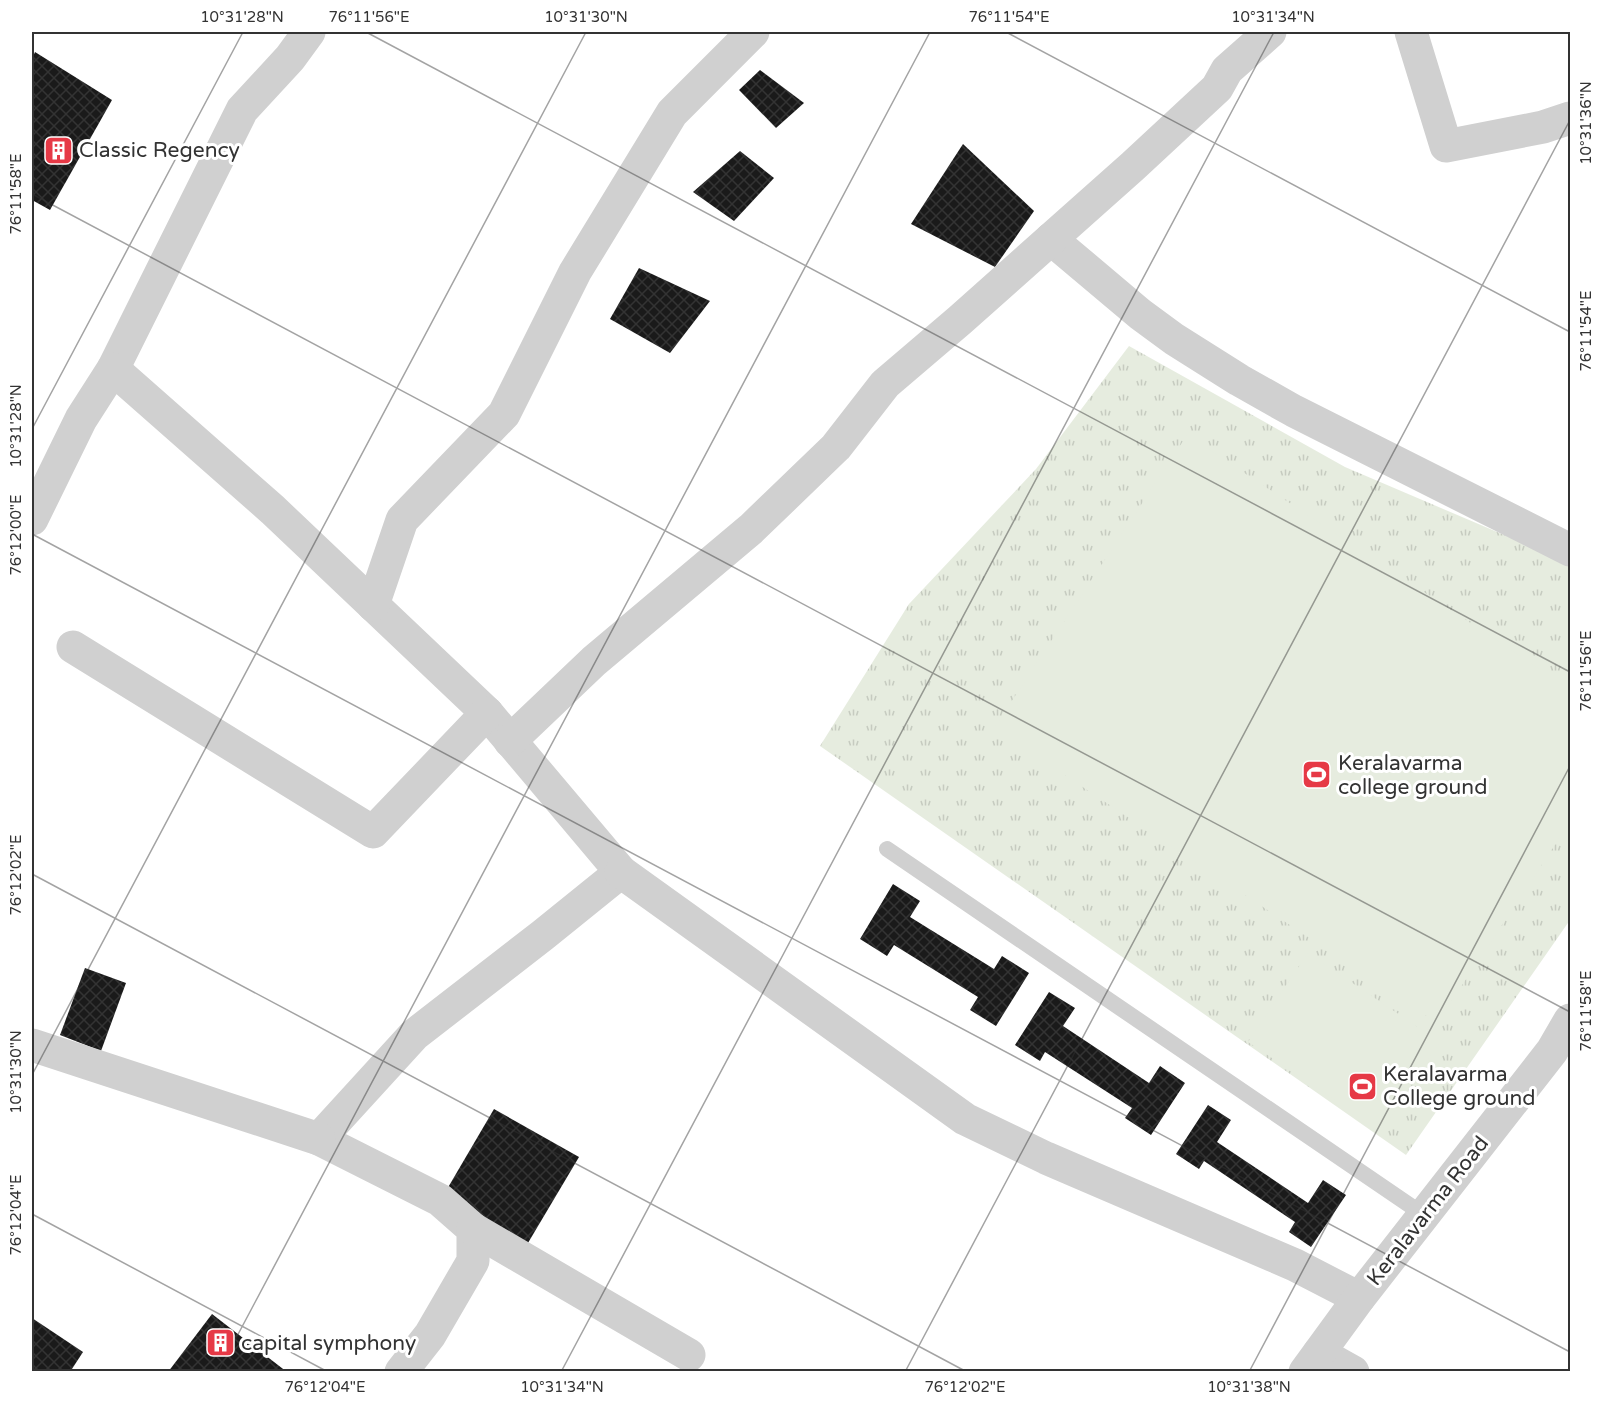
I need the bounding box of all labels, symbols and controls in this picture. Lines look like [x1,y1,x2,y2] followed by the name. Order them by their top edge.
[200,8,284,26] text: 10°31'28"N
[328,8,410,26] text: 76°11'56"E
[544,8,628,26] text: 10°31'30"N
[968,8,1050,26] text: 76°11'54"E
[1231,8,1315,26] text: 10°31'34"N
[1577,81,1595,165] text: 10°31'36"N
[42,134,74,166] building icon: Classic Regency
[79,138,240,163] place label: Classic Regency
[7,153,25,235] text: 76°11'58"E
[1577,290,1595,372] text: 76°11'54"E
[7,384,25,468] text: 10°31'28"N
[7,494,25,576] text: 76°12'00"E
[1577,630,1595,712] text: 76°11'56"E
[1338,751,1487,800] place label: Keralavarma college ground
[1301,759,1333,791] sports icon: Keralavarma college ground
[7,834,25,916] text: 76°12'02"E
[1577,970,1595,1052] text: 76°11'58"E
[7,1030,25,1114] text: 10°31'30"N
[1383,1062,1536,1111] place label: Keralavarma College ground
[1346,1070,1378,1102] sports icon: Keralavarma College ground
[1362,1131,1494,1291] street label: Keralavarma Road
[7,1174,25,1256] text: 76°12'04"E
[204,1327,236,1359] building icon: capital symphony
[241,1331,416,1356] place label: capital symphony
[284,1378,366,1396] text: 76°12'04"E
[520,1378,604,1396] text: 10°31'34"N
[924,1378,1006,1396] text: 76°12'02"E
[1207,1378,1291,1396] text: 10°31'38"N

